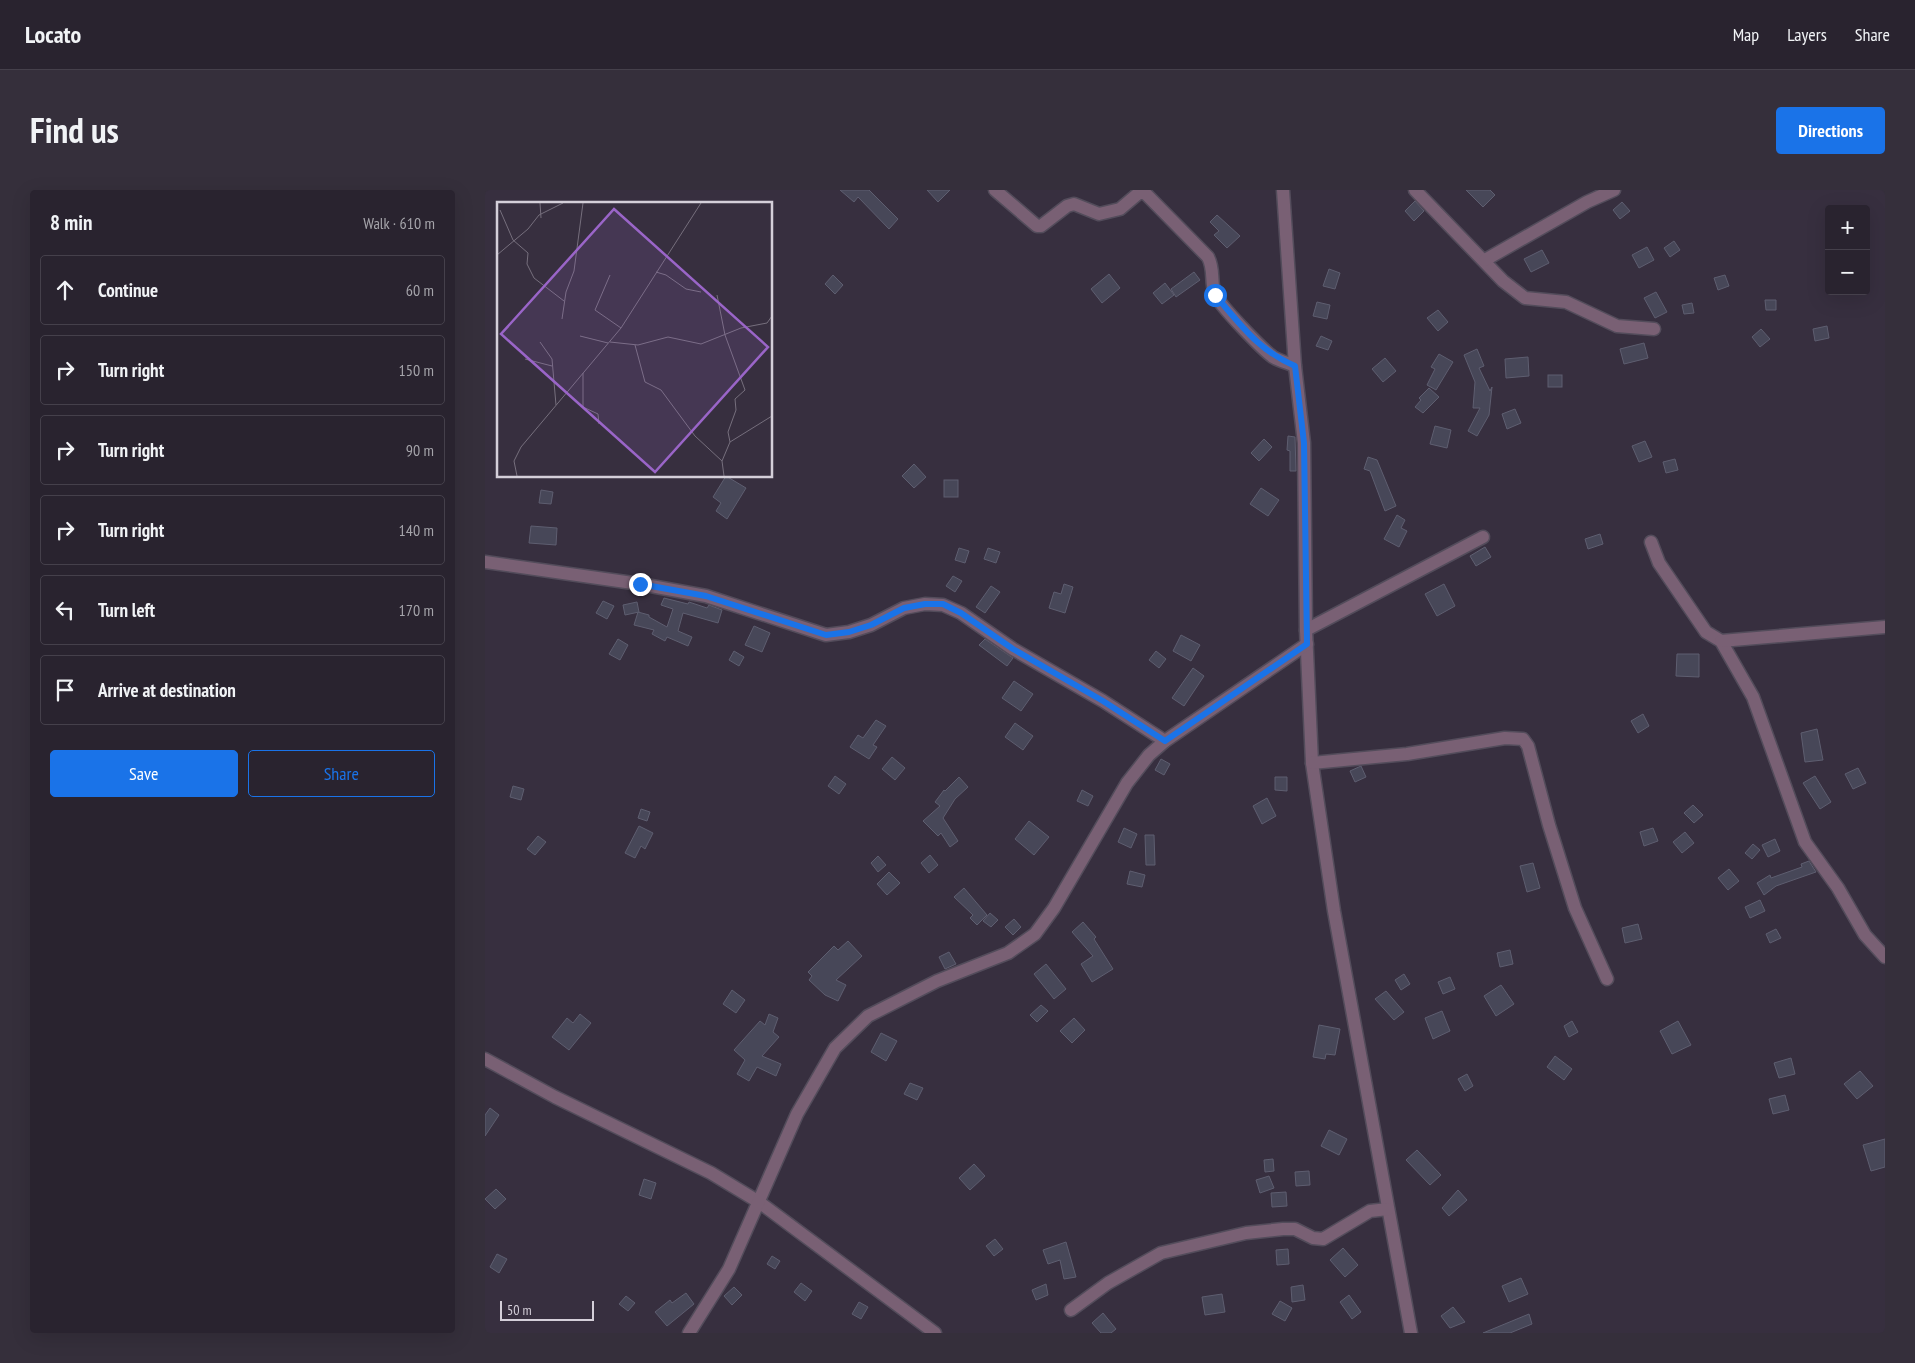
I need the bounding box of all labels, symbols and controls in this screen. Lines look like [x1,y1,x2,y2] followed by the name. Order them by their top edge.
[25,19,81,50] text: Locato
[1733,23,1759,46] text: Map
[1787,23,1827,46] text: Layers
[1855,23,1890,46] text: Share
[30,107,119,153] text: Find us
[1776,107,1885,154] button: Directions
[497,202,773,478] inset map
[1825,205,1870,295] map controls
[1825,205,1870,250] button: +
[50,209,92,236] text: 8 min
[363,213,435,233] text: Walk · 610 m
[1825,250,1870,295] button: −
[51,276,79,304] icon: ahead
[98,278,158,302] text: Continue
[406,280,434,300] text: 60 m
[1204,284,1227,307] route start
[51,356,79,384] icon: right
[98,358,164,382] text: Turn right
[399,360,434,380] text: 150 m
[51,436,79,464] icon: right
[98,438,164,462] text: Turn right
[406,440,434,460] text: 90 m
[51,516,79,544] icon: right
[98,518,164,542] text: Turn right
[399,520,434,540] text: 140 m
[629,573,652,596] route end
[51,596,79,624] icon: left
[98,598,155,622] text: Turn left
[399,600,434,620] text: 170 m
[51,676,79,704] icon: arrive
[98,678,236,702] text: Arrive at destination
[50,750,238,797] button: Save
[248,750,435,797] button: Share
[500,1298,594,1321] scale bar
[507,1301,532,1319] text: 50 m

